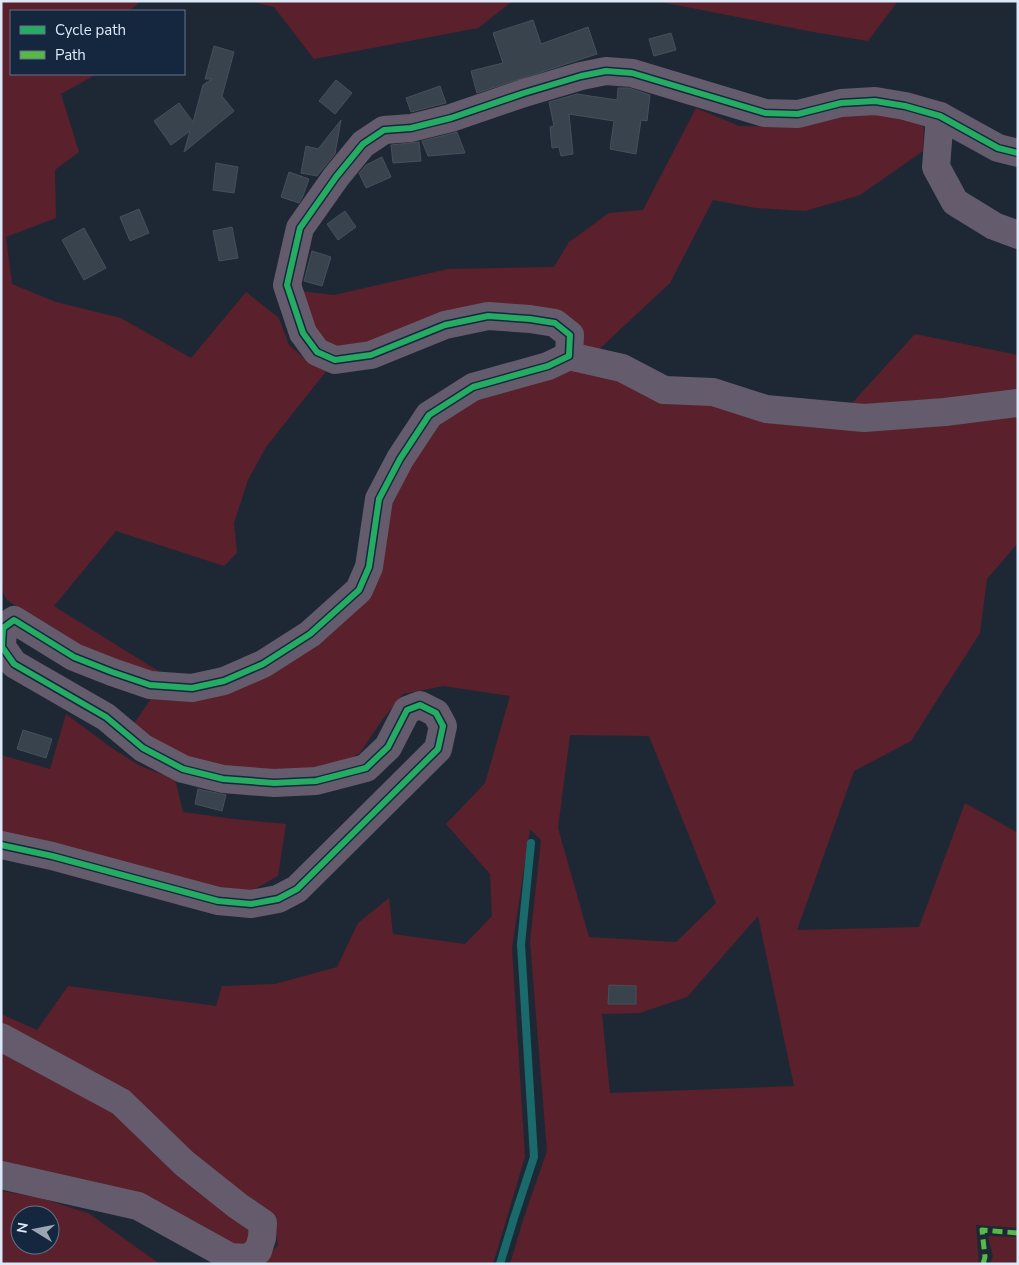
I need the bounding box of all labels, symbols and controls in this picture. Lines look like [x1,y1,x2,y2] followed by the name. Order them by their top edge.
[10,10,185,75] legend
[55,20,126,40] text: Cycle path
[55,45,86,65] text: Path
[10,1205,60,1255] north arrow
[12,1221,33,1235] text: N

